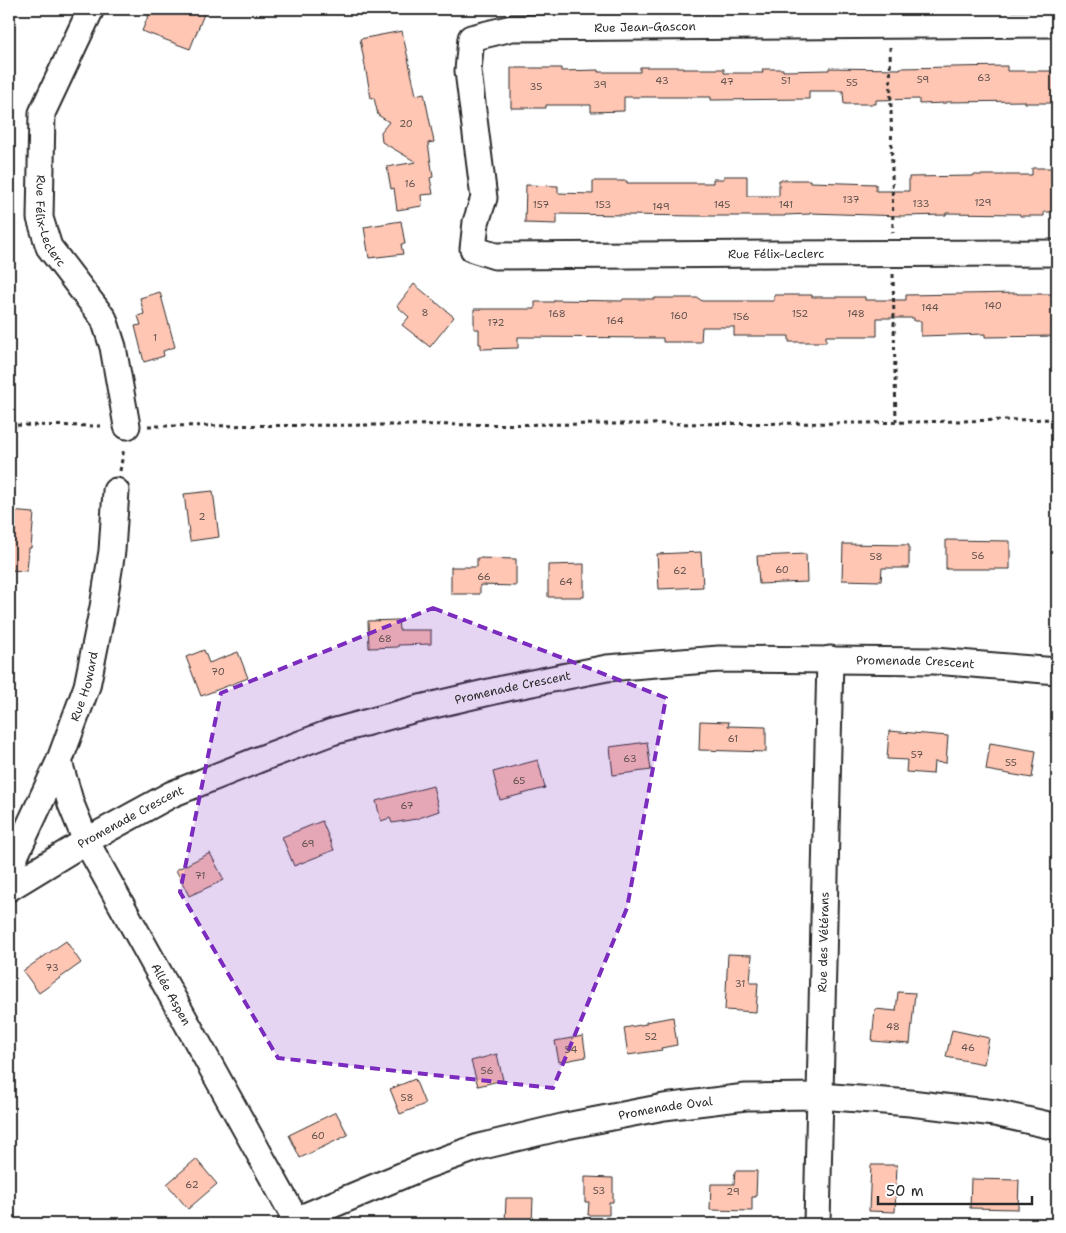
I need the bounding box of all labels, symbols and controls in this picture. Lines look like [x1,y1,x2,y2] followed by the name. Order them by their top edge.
[594,18,696,36] street label: Rue Jean-Gascon
[977,71,991,84] house number: 63
[917,73,929,86] house number: 59
[655,74,669,87] house number: 43
[781,74,791,87] house number: 51
[720,75,734,88] house number: 47
[846,76,858,89] house number: 55
[593,78,607,91] house number: 39
[530,80,542,93] house number: 35
[399,117,413,130] house number: 20
[32,175,69,270] street label: Rue Félix-Leclerc
[405,177,415,190] house number: 16
[843,193,859,206] house number: 137
[974,196,992,209] house number: 129
[912,197,930,210] house number: 133
[533,198,549,211] house number: 157
[595,198,611,211] house number: 153
[714,198,730,211] house number: 145
[779,198,793,211] house number: 141
[652,200,670,213] house number: 149
[728,246,824,262] street label: Rue Félix-Leclerc
[984,299,1002,312] house number: 140
[921,301,939,314] house number: 144
[422,306,429,319] house number: 8
[548,307,566,320] house number: 168
[792,307,808,320] house number: 152
[847,307,865,320] house number: 148
[670,309,688,322] house number: 160
[733,310,749,323] house number: 156
[606,314,624,327] house number: 164
[488,316,504,329] house number: 172
[153,331,157,344] house number: 1
[199,510,206,523] house number: 2
[972,549,984,562] house number: 56
[870,550,882,563] house number: 58
[775,563,789,576] house number: 60
[673,564,687,577] house number: 62
[477,570,491,583] house number: 66
[559,575,573,588] house number: 64
[378,632,392,645] house number: 68
[67,650,102,724] street label: Rue Howard
[856,652,975,672] street label: Promenade Crescent
[211,665,225,678] house number: 70
[453,667,572,708] street label: Promenade Crescent
[728,732,738,745] house number: 61
[911,748,923,761] house number: 57
[623,752,637,765] house number: 63
[1005,756,1017,769] house number: 55
[513,774,525,787] house number: 65
[75,782,186,852] street label: Promenade Crescent
[401,799,413,812] house number: 67
[301,837,315,850] house number: 69
[195,869,205,882] house number: 71
[814,891,833,993] street label: Rue des Vétérans
[45,961,59,974] house number: 73
[147,961,195,1028] street label: Allée Aspen
[735,977,745,990] house number: 31
[886,1020,900,1033] house number: 48
[645,1030,657,1043] house number: 52
[961,1041,975,1054] house number: 46
[565,1043,577,1056] house number: 54
[481,1064,493,1077] house number: 56
[401,1091,413,1104] house number: 58
[617,1093,714,1124] street label: Promenade Oval
[311,1129,325,1142] house number: 60
[878,1173,1032,1205] scale bar
[185,1178,199,1191] house number: 62
[886,1181,924,1201] text: 50 m
[593,1184,605,1197] house number: 53
[726,1185,740,1198] house number: 29

